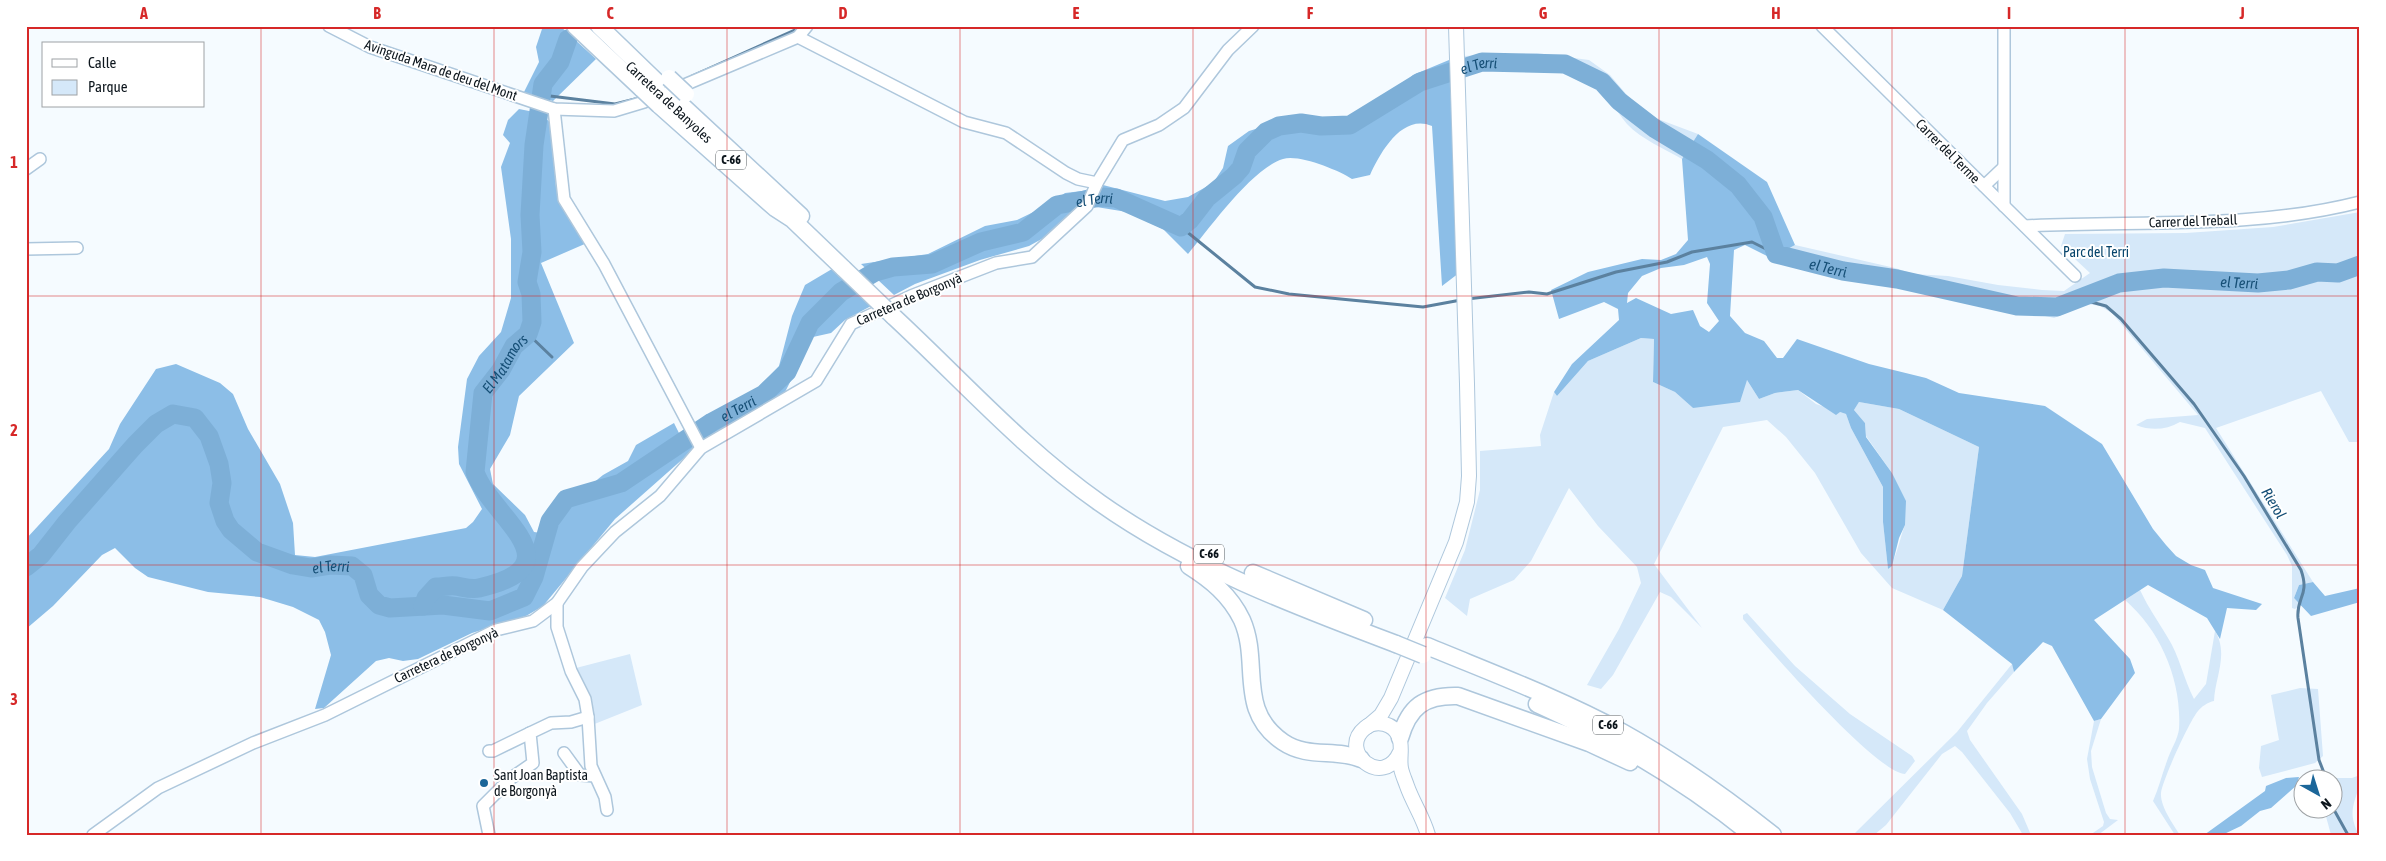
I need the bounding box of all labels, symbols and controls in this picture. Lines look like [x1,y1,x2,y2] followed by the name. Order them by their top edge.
[139,4,148,22] text: A
[373,4,381,22] text: B
[606,4,614,22] text: C
[839,4,848,22] text: D
[1073,4,1080,22] text: E
[1307,4,1314,22] text: F
[1539,4,1548,22] text: G
[1771,4,1781,22] text: H
[2007,4,2011,22] text: I
[2238,4,2245,22] text: J
[362,36,520,104] street label: Avinguda Mara de deu del Mont
[42,42,205,108] legend
[1458,53,1498,77] water label: el Terri
[88,54,117,71] text: Calle
[623,58,715,146] street label: Carretera de Banyoles
[88,78,128,95] text: Parque
[1913,116,1983,186] street label: Carrer del Terme
[716,150,746,170] road number: C-66
[10,153,18,171] text: 1
[1074,188,1114,210] water label: el Terri
[2149,211,2238,231] street label: Carrer del Treball
[2063,244,2129,260] park label: Parc del Terri
[1808,254,1848,280] water label: el Terri
[854,270,964,328] street label: Carretera de Borgonyà
[2220,273,2259,292] water label: el Terri
[478,330,531,396] water label: El Matamors
[717,392,759,425] water label: el Terri
[10,421,18,439] text: 2
[2258,485,2290,521] water label: Rierol
[1194,544,1224,564] road number: C-66
[311,556,350,576] water label: el Terri
[391,624,501,686] street label: Carretera de Borgonyà
[10,690,18,708] text: 3
[1593,716,1623,734] road number: C-66
[494,767,588,799] place label: Sant Joan Baptista de Borgonyà
[2294,768,2344,818] north arrow
[478,777,490,789] marker: Sant Joan Baptista de Borgonyà
[2318,795,2334,813] text: N

